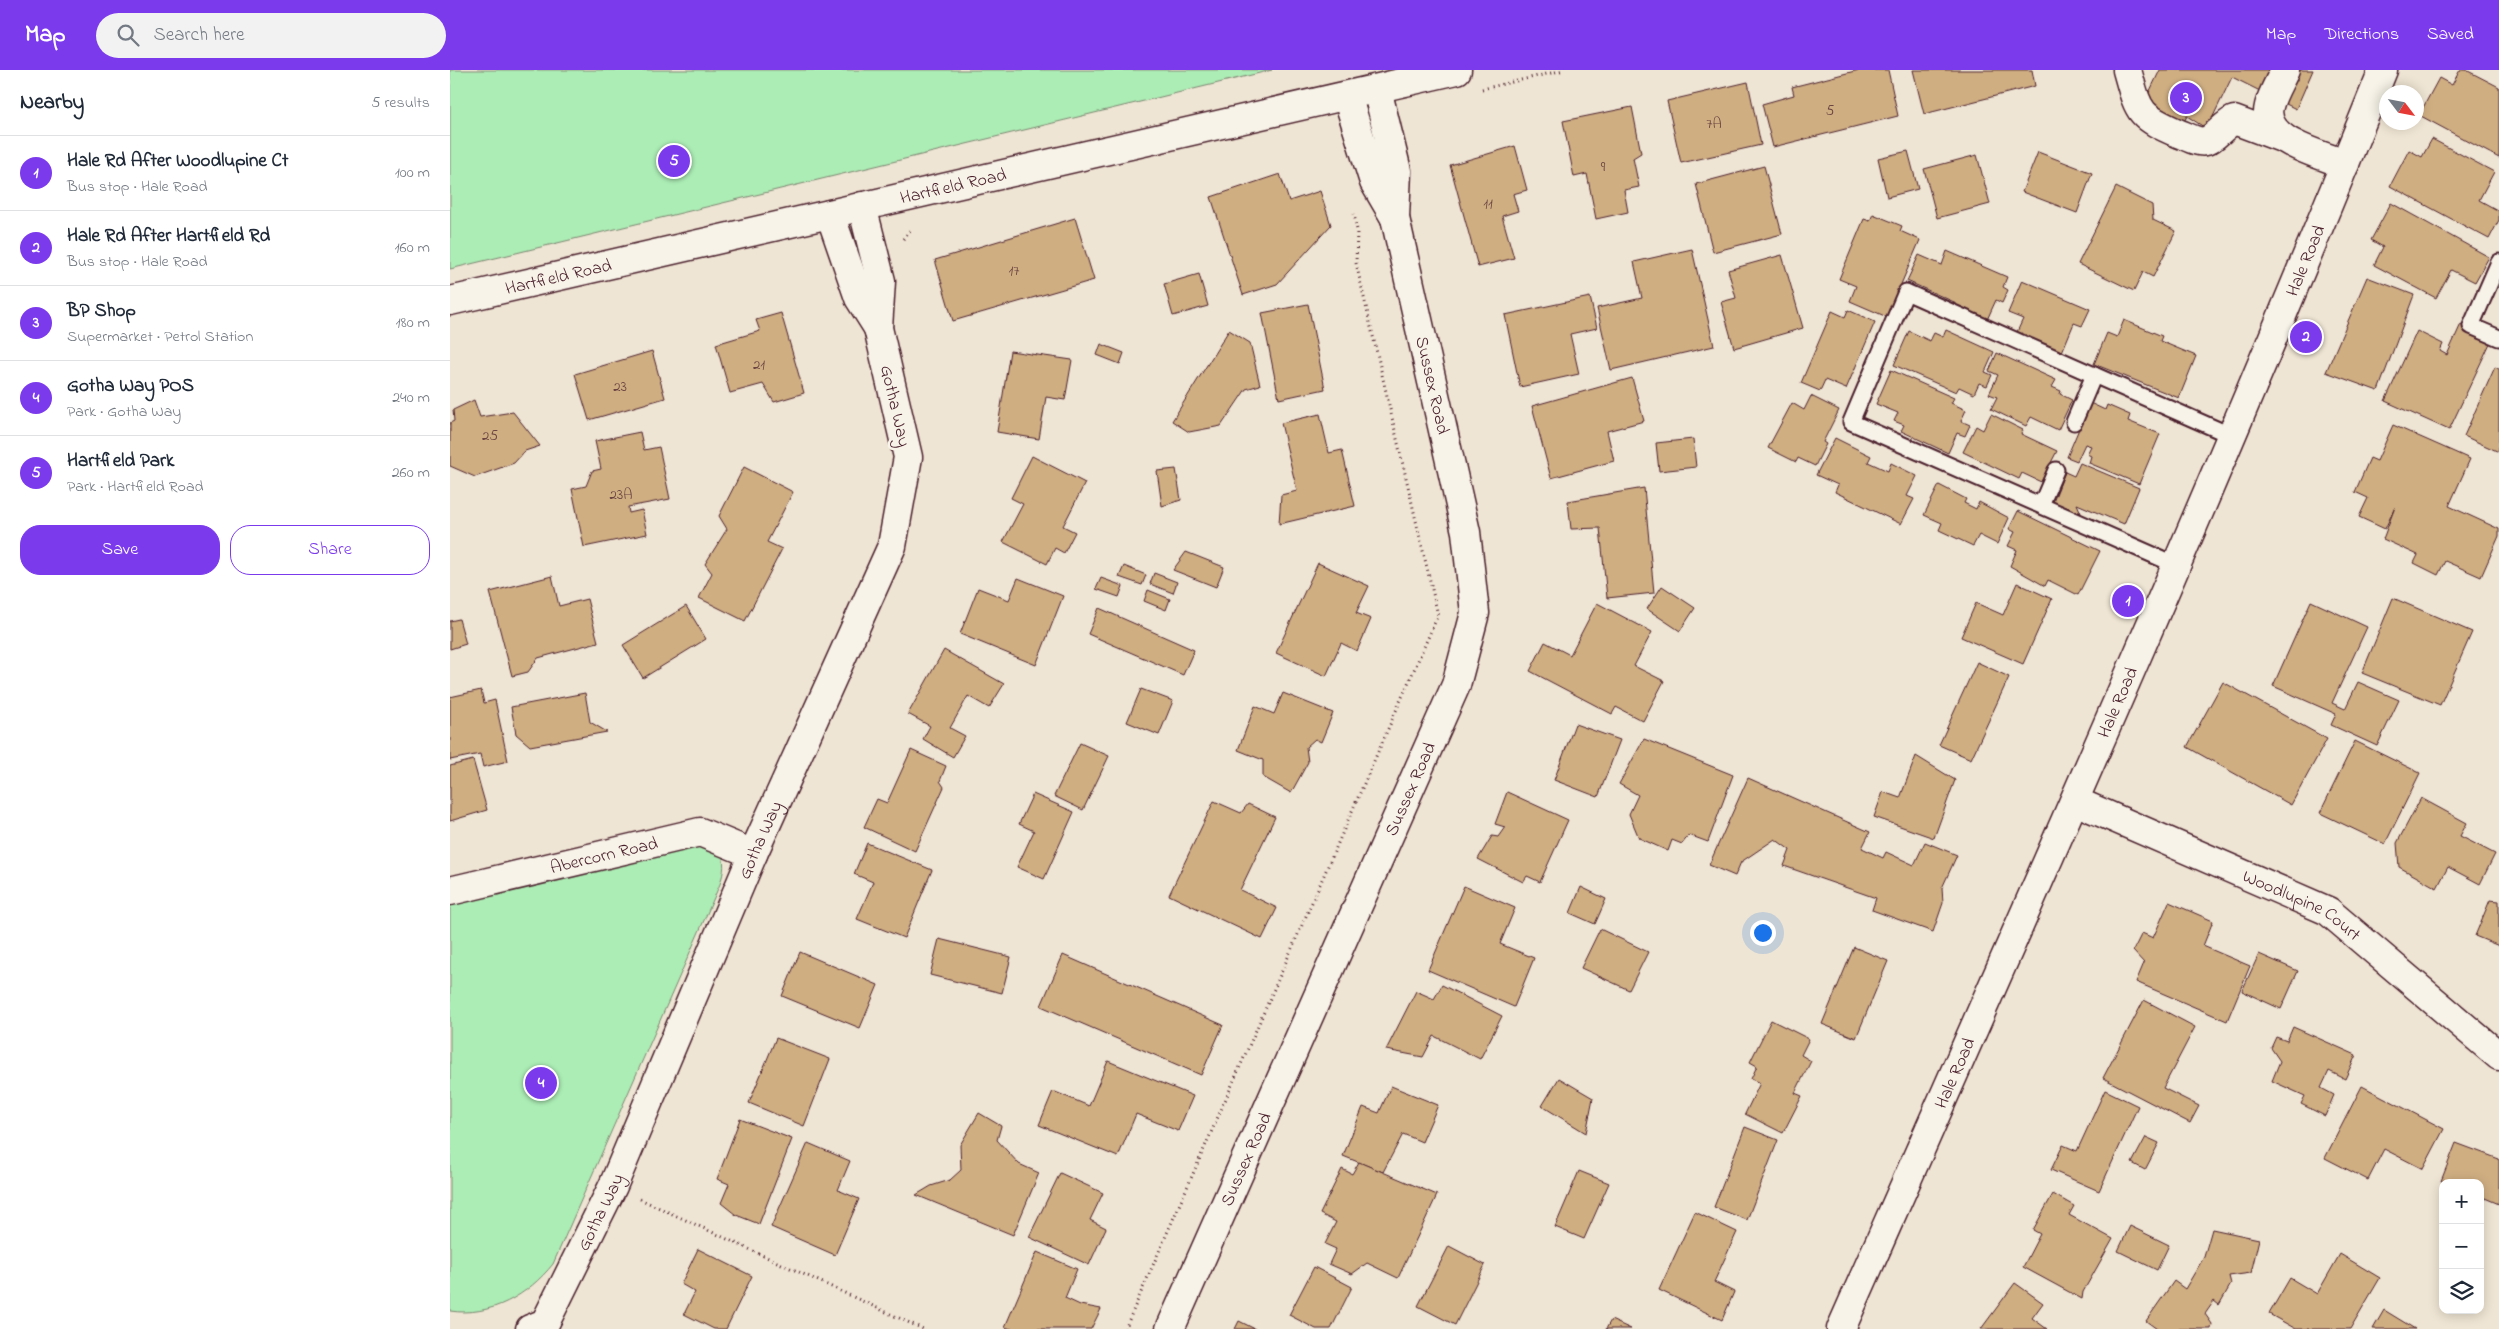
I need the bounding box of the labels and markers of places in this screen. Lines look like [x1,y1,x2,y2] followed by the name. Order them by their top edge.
[2170,79,2202,117] pin: 3
[658,142,690,180] pin: 5
[2290,318,2322,356] pin: 2
[2112,582,2144,620] pin: 1
[525,1064,557,1102] pin: 4

